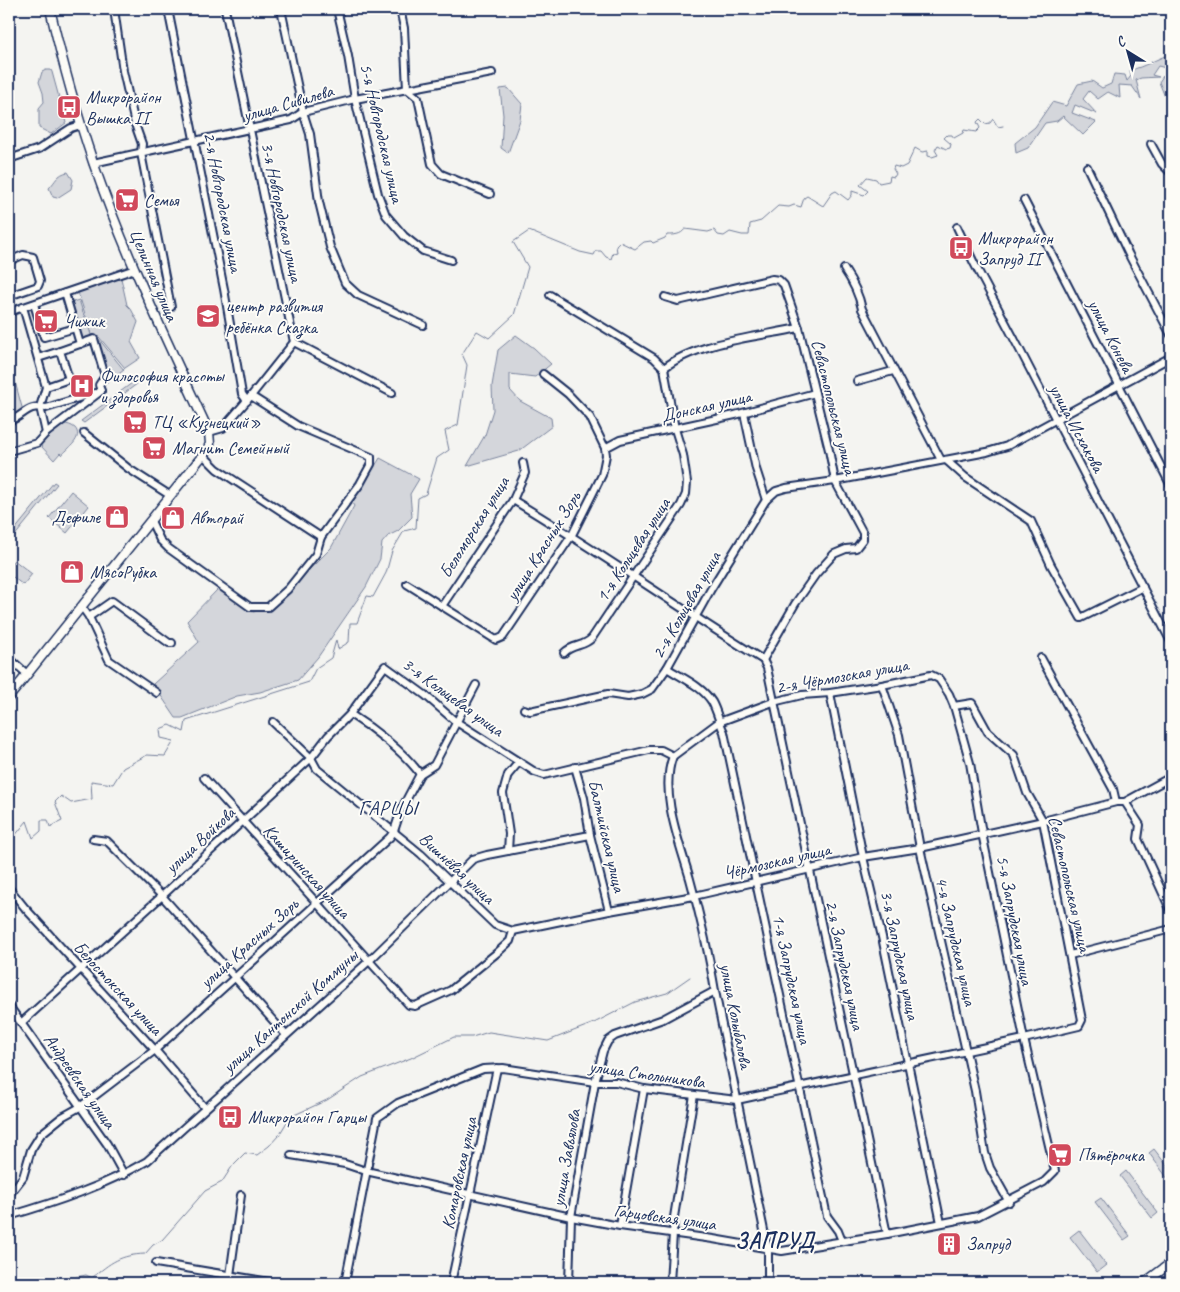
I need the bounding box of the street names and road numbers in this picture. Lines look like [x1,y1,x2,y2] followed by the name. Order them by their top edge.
[355,61,409,207] street label: 5-я Новгородская улица
[239,79,337,127] street label: улица Сивилева
[199,130,248,276] street label: 2-я Новгородская улица
[256,140,308,286] street label: 3-я Новгородская улица
[125,225,184,326] street label: Целинная улица
[1083,295,1140,378] street label: улица Конева
[807,337,862,478] street label: Севастопольская улица
[1044,379,1110,477] street label: улица Исхакова
[659,385,755,427] street label: Донская улица
[434,471,515,582] street label: Беломорская улица
[500,486,586,606] street label: улица Красных Зорь
[591,492,676,606] street label: 1-я Кольцевая улица
[646,546,726,662] street label: 2-я Кольцевая улица
[398,653,509,742] street label: 3-я Кольцевая улица
[774,653,911,698] street label: 2-я Чёрмозская улица
[583,778,631,896] street label: Балтийская улица
[160,801,241,879] street label: улица Войкова
[1044,814,1097,956] street label: Севастопольская улица
[259,819,356,924] street label: Каширинская улица
[415,827,501,910] street label: Вишнёвая улица
[721,838,834,884] street label: Чёрмозская улица
[992,853,1039,989] street label: 5-я Запрудская улица
[930,874,982,1009] street label: 4-я Запрудская улица
[876,888,925,1023] street label: 3-я Запрудская улица
[195,892,304,994] street label: улица Красных Зорь
[821,898,870,1033] street label: 2-я Запрудская улица
[768,912,817,1047] street label: 1-я Запрудская улица
[69,936,168,1041] street label: Белостокская улица
[217,944,363,1078] street label: улица Кантонской Коммуны
[715,961,757,1072] street label: улица Колыбалова
[39,1029,121,1134] street label: Андреевская улица
[587,1055,707,1093] street label: улица Стольникова
[546,1107,586,1209] street label: улица Завьялова
[436,1113,482,1231] street label: Комаровская улица
[613,1199,718,1235] street label: Гарцовская улица

